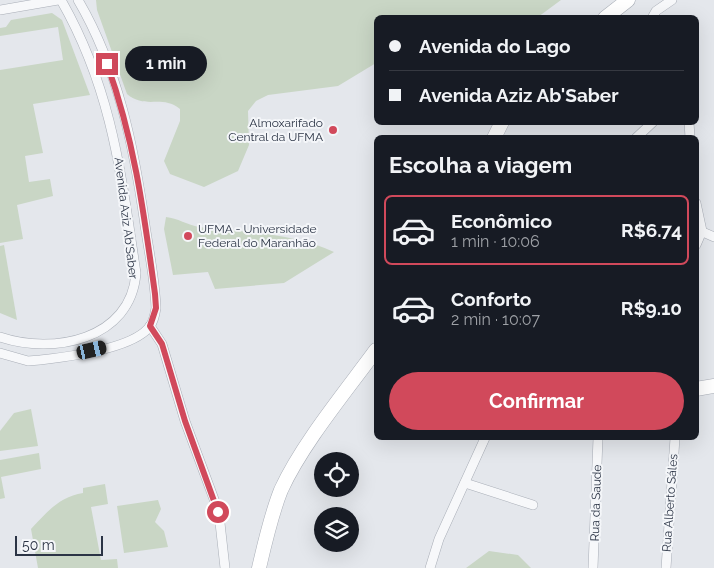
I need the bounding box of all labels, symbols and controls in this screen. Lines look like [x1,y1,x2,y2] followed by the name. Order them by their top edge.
[419,35,571,57] text: Avenida do Lago
[124,46,207,82] callout: 1 min
[96,53,118,75] route end
[146,54,186,73] text: 1 min
[419,84,619,106] text: Avenida Aziz Ab'Saber
[228,116,323,144] place label: Almoxarifado Central da UFMA
[327,124,339,136] marker: Almoxarifado Central da UFMA
[389,152,572,178] text: Escolha a viagem
[112,156,141,280] street label: Avenida Aziz Ab'Saber
[391,208,436,253] icon: car
[451,210,552,232] text: Econômico
[621,219,682,241] text: R$6.74
[198,222,317,250] place label: UFMA - Universidade Federal do Maranhão
[182,230,194,242] marker: UFMA - Universidade Federal do Maranhão
[451,232,540,251] text: 1 min · 10:06
[391,286,436,331] icon: car
[451,288,531,310] text: Conforto
[621,297,682,319] text: R$9.10
[451,310,540,329] text: 2 min · 10:07
[75,339,108,361] car
[389,372,684,430] button: Confirmar
[314,452,359,552] map controls
[314,452,359,497] button: locate
[660,453,680,552] street label: Rua Alberto Sáles
[588,464,604,542] street label: Rua da Saude
[207,501,229,523] route start
[314,507,359,552] button: layers
[15,533,102,556] scale bar
[22,537,55,553] text: 50 m

